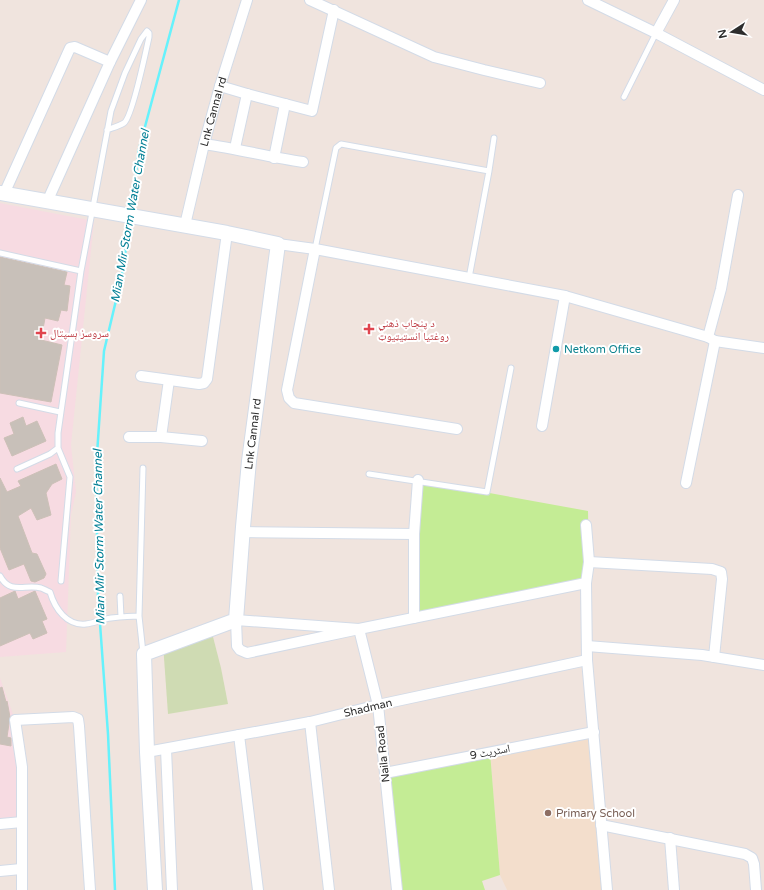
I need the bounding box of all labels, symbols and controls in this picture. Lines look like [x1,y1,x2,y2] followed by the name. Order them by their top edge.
[712,12,752,52] north arrow
[715,28,730,40] text: N
[197,75,229,148] street label: Lnk Cannal rd
[108,126,152,304] water label: Mian Mir Storm Water Channel
[378,317,449,343] place label: د پنجاب ذهني روغتیا انسټیټیوټ
[363,323,375,335] marker: د پنجاب ذهني روغتیا انسټیټیوټ
[35,327,47,339] marker: سروسز ہسپتال
[50,327,109,340] place label: سروسز ہسپتال
[564,343,641,356] place label: Netkom Office
[551,344,561,354] marker: Netkom Office
[242,397,264,470] street label: Lnk Cannal rd
[90,447,108,625] water label: Mian Mir Storm Water Channel
[342,696,394,720] street label: Shadman
[374,725,392,783] street label: Naila Road
[469,742,511,762] street label: اسٹریٹ 9
[556,807,635,820] place label: Primary School
[543,808,553,818] marker: Primary School

